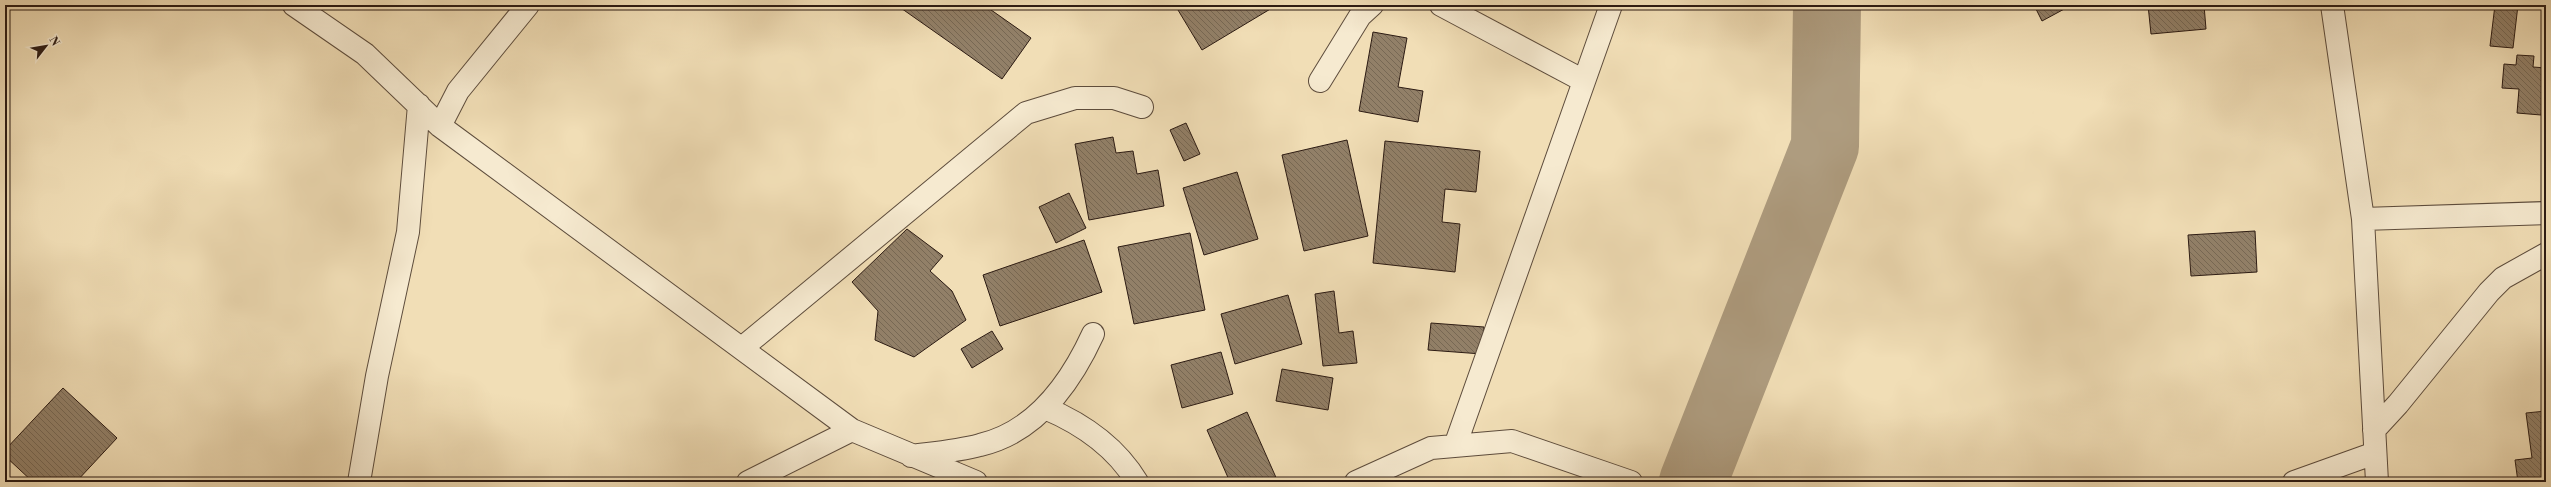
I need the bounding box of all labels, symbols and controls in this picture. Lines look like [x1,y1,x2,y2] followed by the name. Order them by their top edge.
[26,26,66,66] north arrow
[45,34,62,49] text: N

